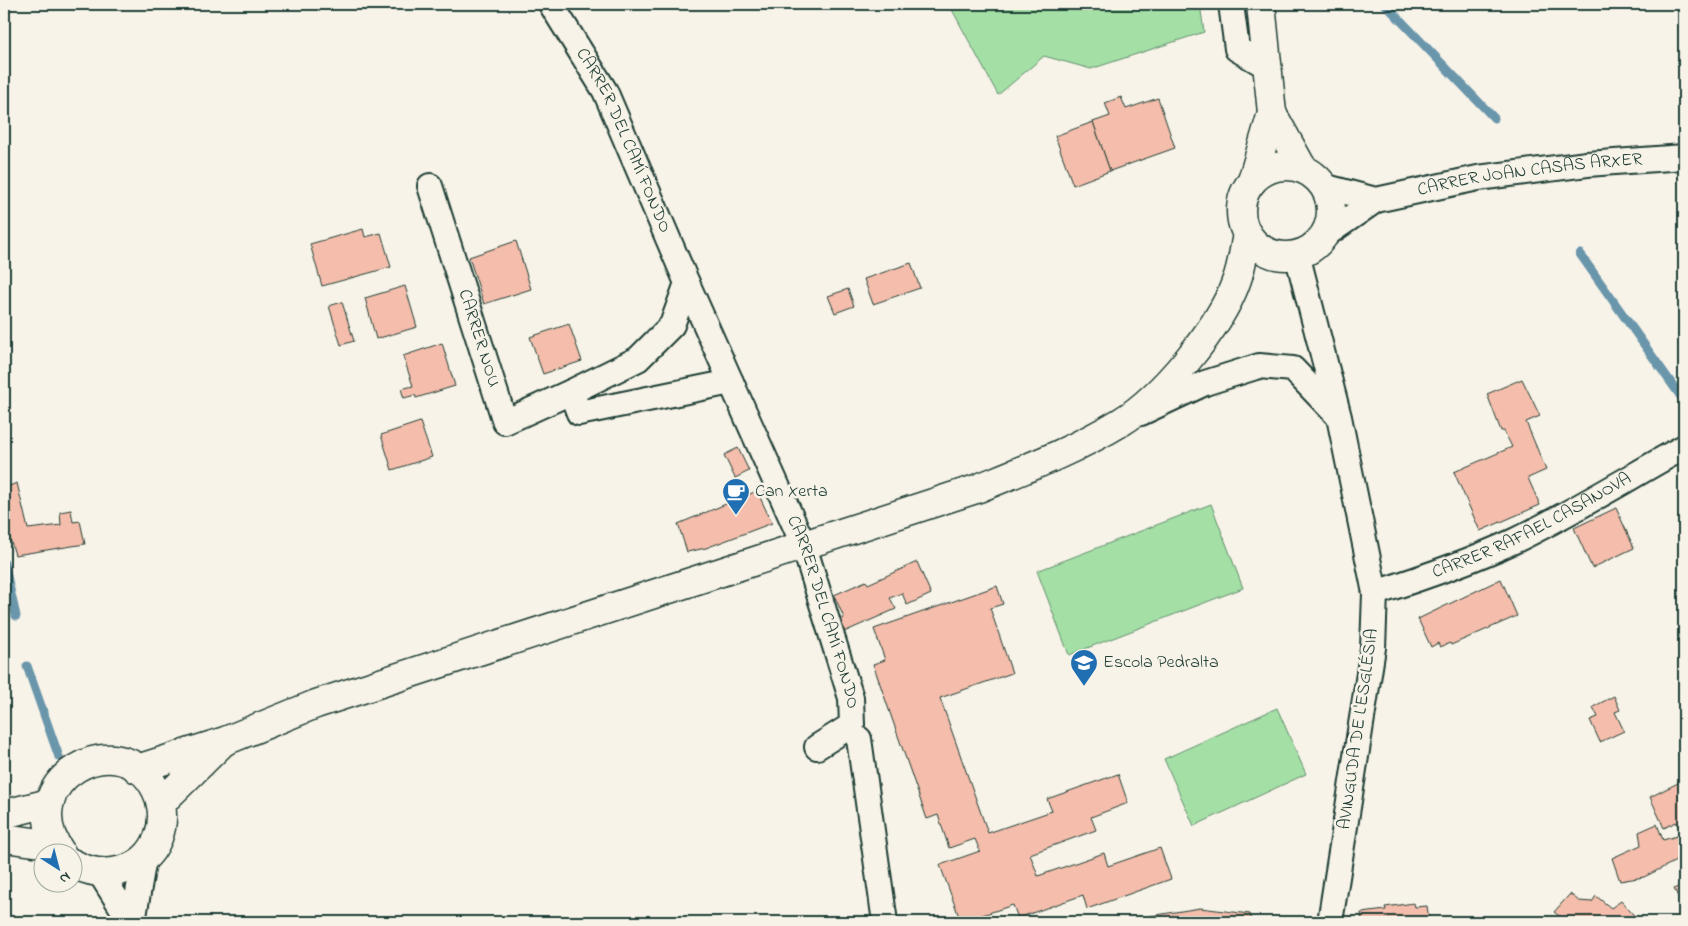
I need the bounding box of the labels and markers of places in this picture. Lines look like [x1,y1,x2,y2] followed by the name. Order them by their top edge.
[721,477,751,516] cafe icon: Can Xerta
[755,479,828,505] place label: Can Xerta
[1069,648,1099,687] school or university icon: Escola Pedralta
[1103,650,1219,676] place label: Escola Pedralta

